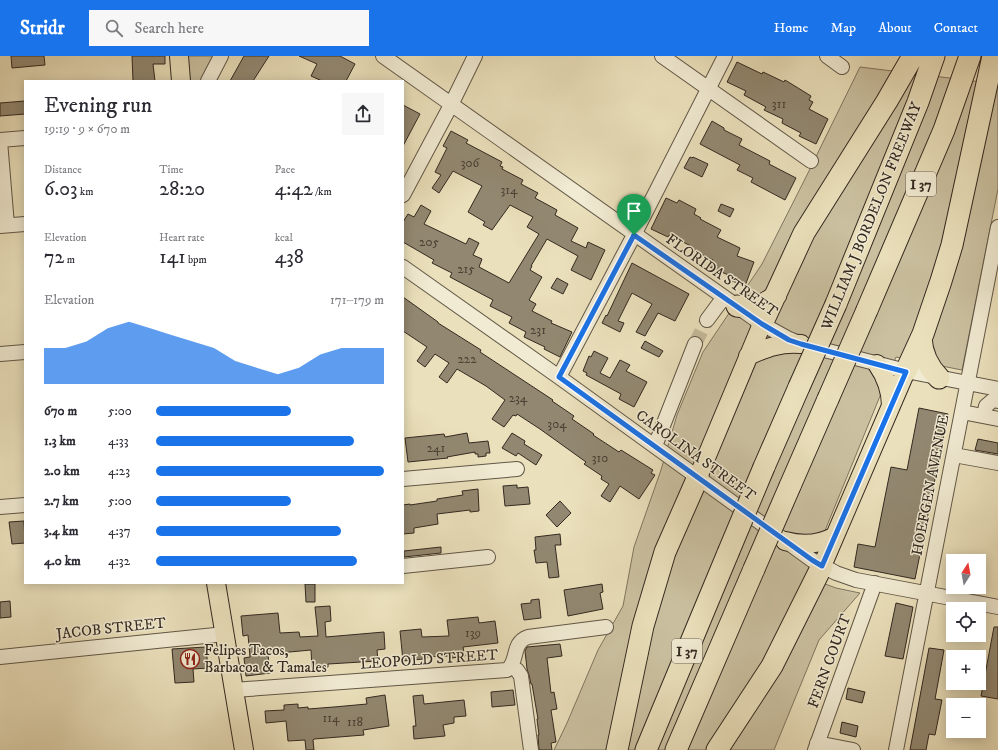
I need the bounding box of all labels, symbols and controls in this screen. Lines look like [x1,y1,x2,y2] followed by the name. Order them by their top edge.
[89,10,369,46] search box
[20,17,65,40] text: Stridr
[103,17,125,39] icon: search
[135,19,204,38] text: Search here
[774,19,808,37] text: Home
[830,19,856,37] text: Map
[878,19,912,37] text: About
[934,19,978,37] text: Contact
[44,92,152,119] text: Evening run
[342,93,384,135] button: share
[772,96,786,112] house number: 311
[817,99,926,334] street label: WILLIAM J BORDELON FREEWAY
[44,121,130,137] text: 19:19 · 9 × 670 m
[461,155,481,171] house number: 306
[44,163,82,177] text: Distance
[159,163,183,177] text: Time
[275,163,295,177] text: Pace
[906,172,936,196] road number: I 37
[44,177,77,202] text: 6.03
[159,177,205,202] text: 28:20
[275,177,313,202] text: 4:42
[500,182,518,198] house number: 314
[77,185,93,199] text: km
[313,185,332,199] text: /km
[617,194,651,235] pin
[623,200,645,222] icon: arrive
[662,230,782,321] street label: FLORIDA STREET
[44,231,87,245] text: Elevation
[159,231,204,245] text: Heart rate
[275,231,293,245] text: kcal
[419,234,439,250] house number: 205
[44,245,64,270] text: 72
[159,245,186,270] text: 141
[275,245,304,270] text: 438
[64,253,75,267] text: m
[186,253,207,267] text: bpm
[457,261,475,277] house number: 215
[44,292,94,308] text: Elevation
[330,292,384,308] text: 171–179 m
[530,322,546,338] house number: 231
[457,351,477,367] house number: 222
[509,390,528,406] house number: 234
[44,403,77,419] text: 670 m
[108,403,132,419] text: 5:00
[632,406,760,506] street label: CAROLINA STREET
[908,413,954,557] street label: HOEFGEN AVENUE
[547,416,567,432] house number: 304
[44,433,76,449] text: 1.3 km
[108,433,129,449] text: 4:33
[427,440,446,456] house number: 241
[592,450,608,466] house number: 310
[44,463,80,479] text: 2.0 km
[108,463,130,479] text: 4:23
[44,493,79,509] text: 2.7 km
[108,493,132,509] text: 5:00
[44,523,79,539] text: 3.4 km
[108,523,131,539] text: 4:37
[44,553,81,569] text: 4.0 km
[108,553,130,569] text: 4:32
[946,554,986,594] north arrow
[946,554,986,738] map controls
[946,602,986,642] button: locate
[804,611,856,711] street label: FERN COURT
[53,613,167,644] street label: JACOB STREET
[465,625,481,641] house number: 139
[672,639,702,663] road number: I 37
[204,641,327,677] place label: Felipes Tacos, Barbacoa & Tamales
[360,645,499,674] street label: LEOPOLD STREET
[179,648,201,670] restaurant icon: Felipes Tacos, Barbacoa & Tamales
[946,650,986,690] button: +
[946,698,986,738] button: −
[322,710,340,726] house number: 114
[347,714,363,730] house number: 118

